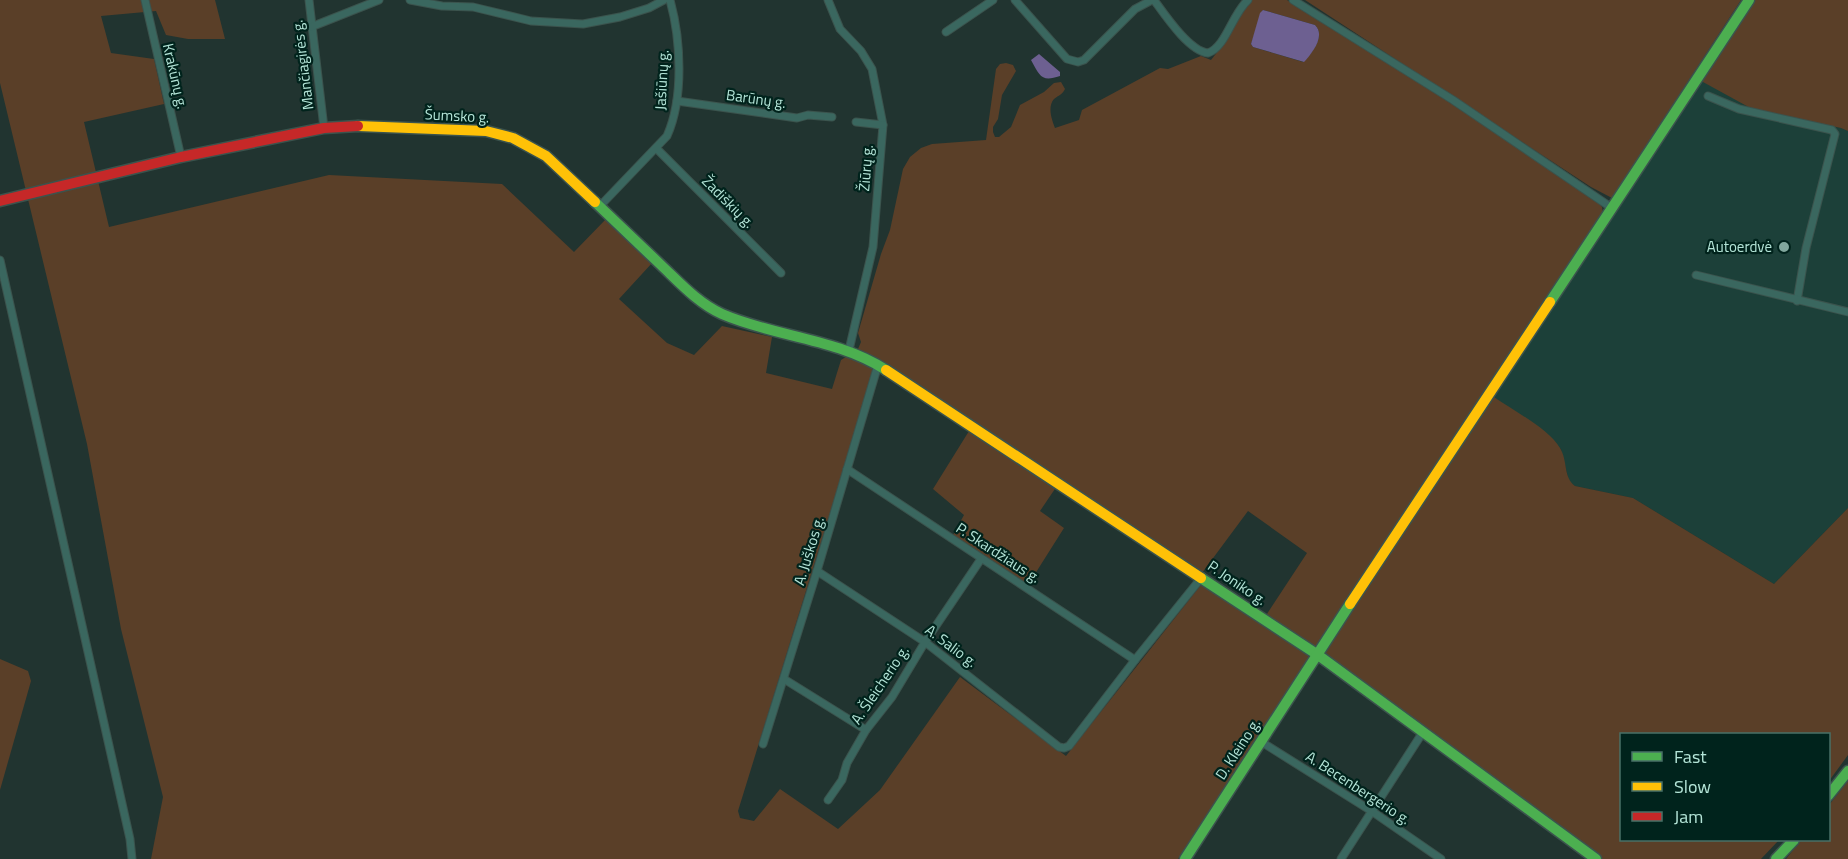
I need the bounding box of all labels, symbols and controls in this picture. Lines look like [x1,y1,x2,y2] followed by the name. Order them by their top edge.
[286,19,319,111] street label: Mančiagirės g.
[157,41,194,111] street label: Krakūnų g.
[648,49,675,111] street label: Jašiūnų g.
[725,83,787,114] street label: Barūnų g.
[424,102,490,129] street label: Šumsko g.
[852,144,879,192] street label: Žiūrų g.
[697,170,760,233] street label: Žadiškių g.
[1707,235,1772,258] place label: Autoerdvė
[1777,240,1791,254] marker: Autoerdvė
[787,514,830,588] street label: A. Juškos g.
[951,517,1045,589] street label: P. Skardžiaus g.
[1203,554,1271,611] street label: P. Joniko g.
[920,618,982,673] street label: A. Salio g.
[845,641,914,729] street label: A. Šleicherio g.
[1209,713,1266,784] street label: D. Kleino g.
[1620,733,1830,841] legend
[1674,743,1707,770] text: Fast
[1301,745,1415,830] street label: A. Becenbergerio g.
[1674,773,1711,800] text: Slow
[1674,803,1703,830] text: Jam

